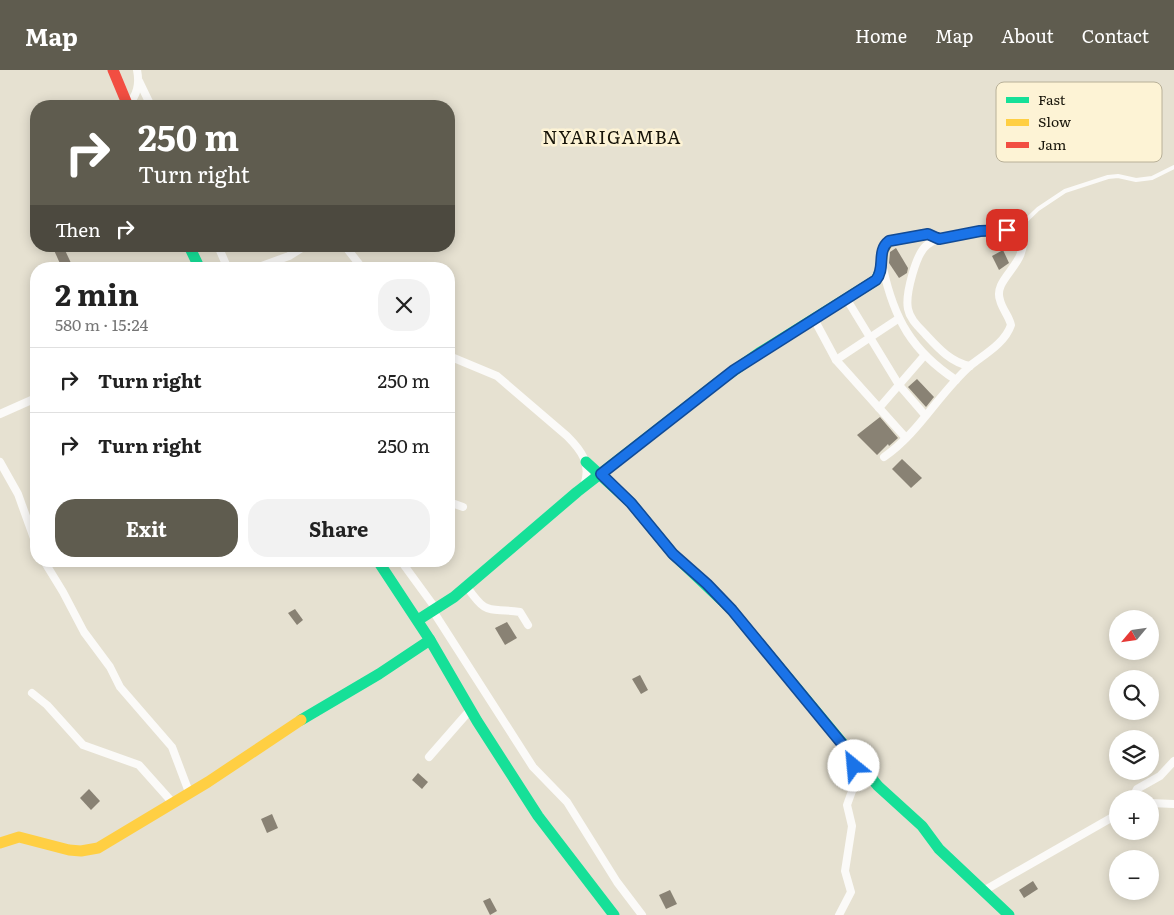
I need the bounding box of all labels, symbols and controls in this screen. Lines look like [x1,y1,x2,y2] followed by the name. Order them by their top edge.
[25,18,78,53] text: Map
[855,22,907,49] text: Home
[935,22,973,49] text: Map
[1001,22,1054,49] text: About
[1082,22,1149,49] text: Contact
[996,82,1162,162] legend
[1038,89,1066,109] text: Fast
[138,110,239,162] text: 250 m
[1038,111,1071,131] text: Slow
[55,120,120,185] icon: right
[542,123,682,150] district label: NYARIGAMBA
[1038,134,1067,154] text: Jam
[138,157,250,190] text: Turn right
[986,209,1028,251] pin
[55,215,101,243] text: Then
[111,215,139,243] icon: right
[993,216,1021,244] icon: arrive
[55,271,139,315] text: 2 min
[378,279,430,331] button: close
[55,312,148,336] text: 580 m · 15:24
[55,366,83,394] icon: right
[98,366,202,394] text: Turn right
[378,366,430,394] text: 250 m
[55,431,83,459] icon: right
[98,431,202,459] text: Turn right
[378,431,430,459] text: 250 m
[55,499,238,557] button: Exit
[248,499,430,557] button: Share
[1109,610,1159,660] north arrow
[1109,610,1159,900] map controls
[1109,670,1159,720] button: search
[1109,730,1159,780] button: layers
[827,739,879,791] position arrow
[1109,790,1159,840] button: +
[1109,850,1159,900] button: −

